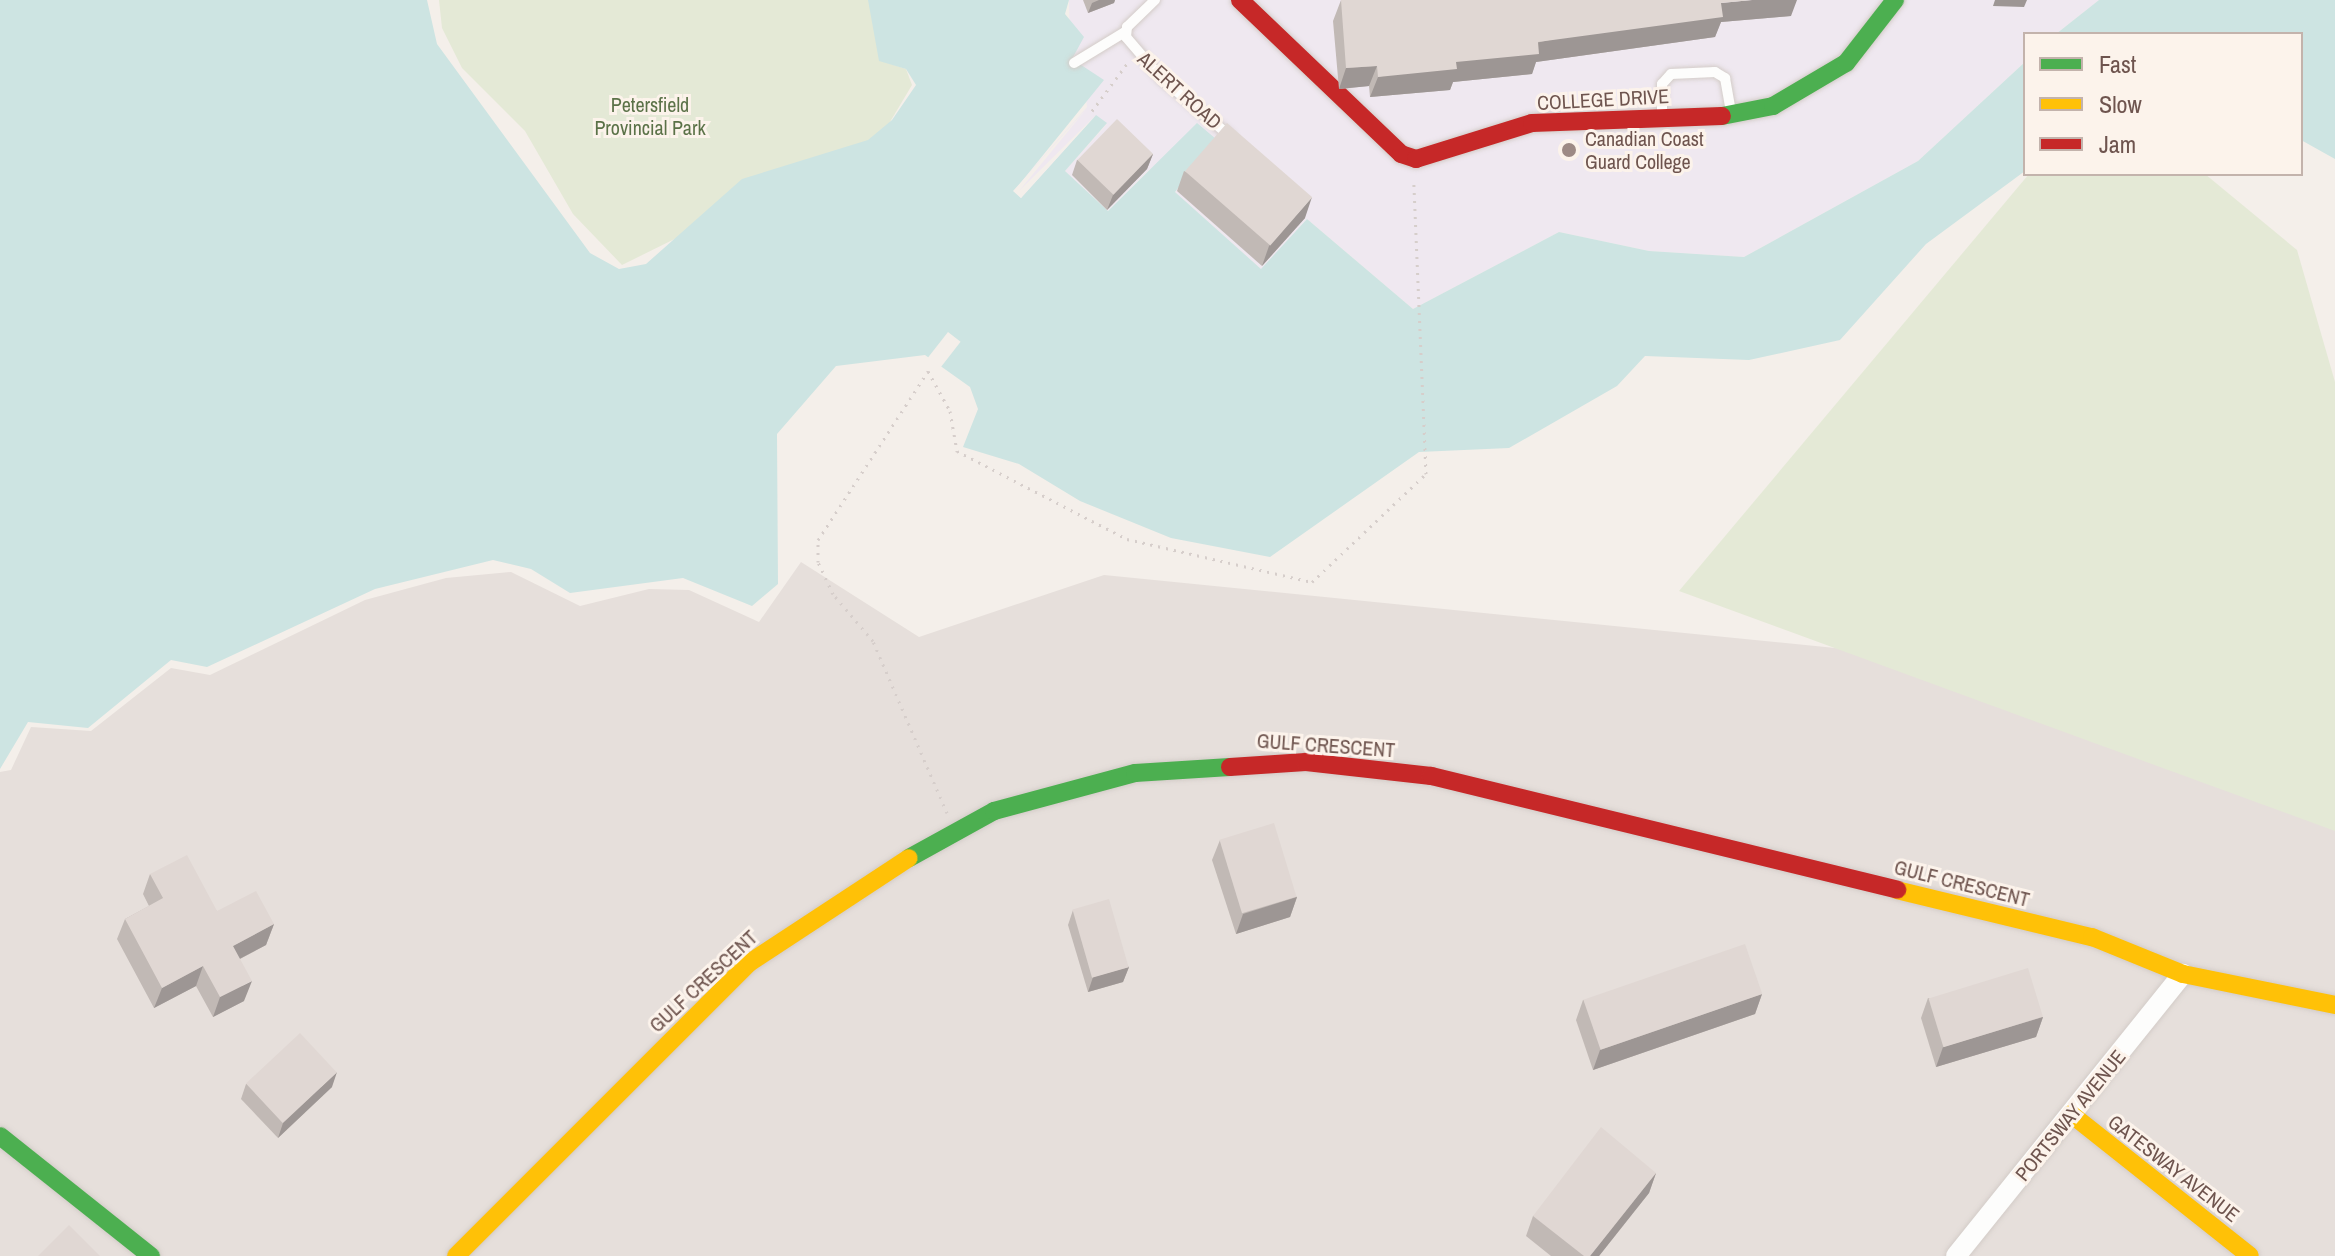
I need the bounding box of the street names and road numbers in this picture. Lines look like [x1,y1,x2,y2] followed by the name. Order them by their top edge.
[1133,46,1227,134] street label: ALERT ROAD
[1536,84,1670,114] street label: COLLEGE DRIVE
[1256,728,1396,762] street label: GULF CRESCENT
[1892,855,2032,911] street label: GULF CRESCENT
[644,925,762,1037] street label: GULF CRESCENT
[2010,1044,2130,1186] street label: PORTSWAY AVENUE
[2103,1109,2245,1227] street label: GATESWAY AVENUE

